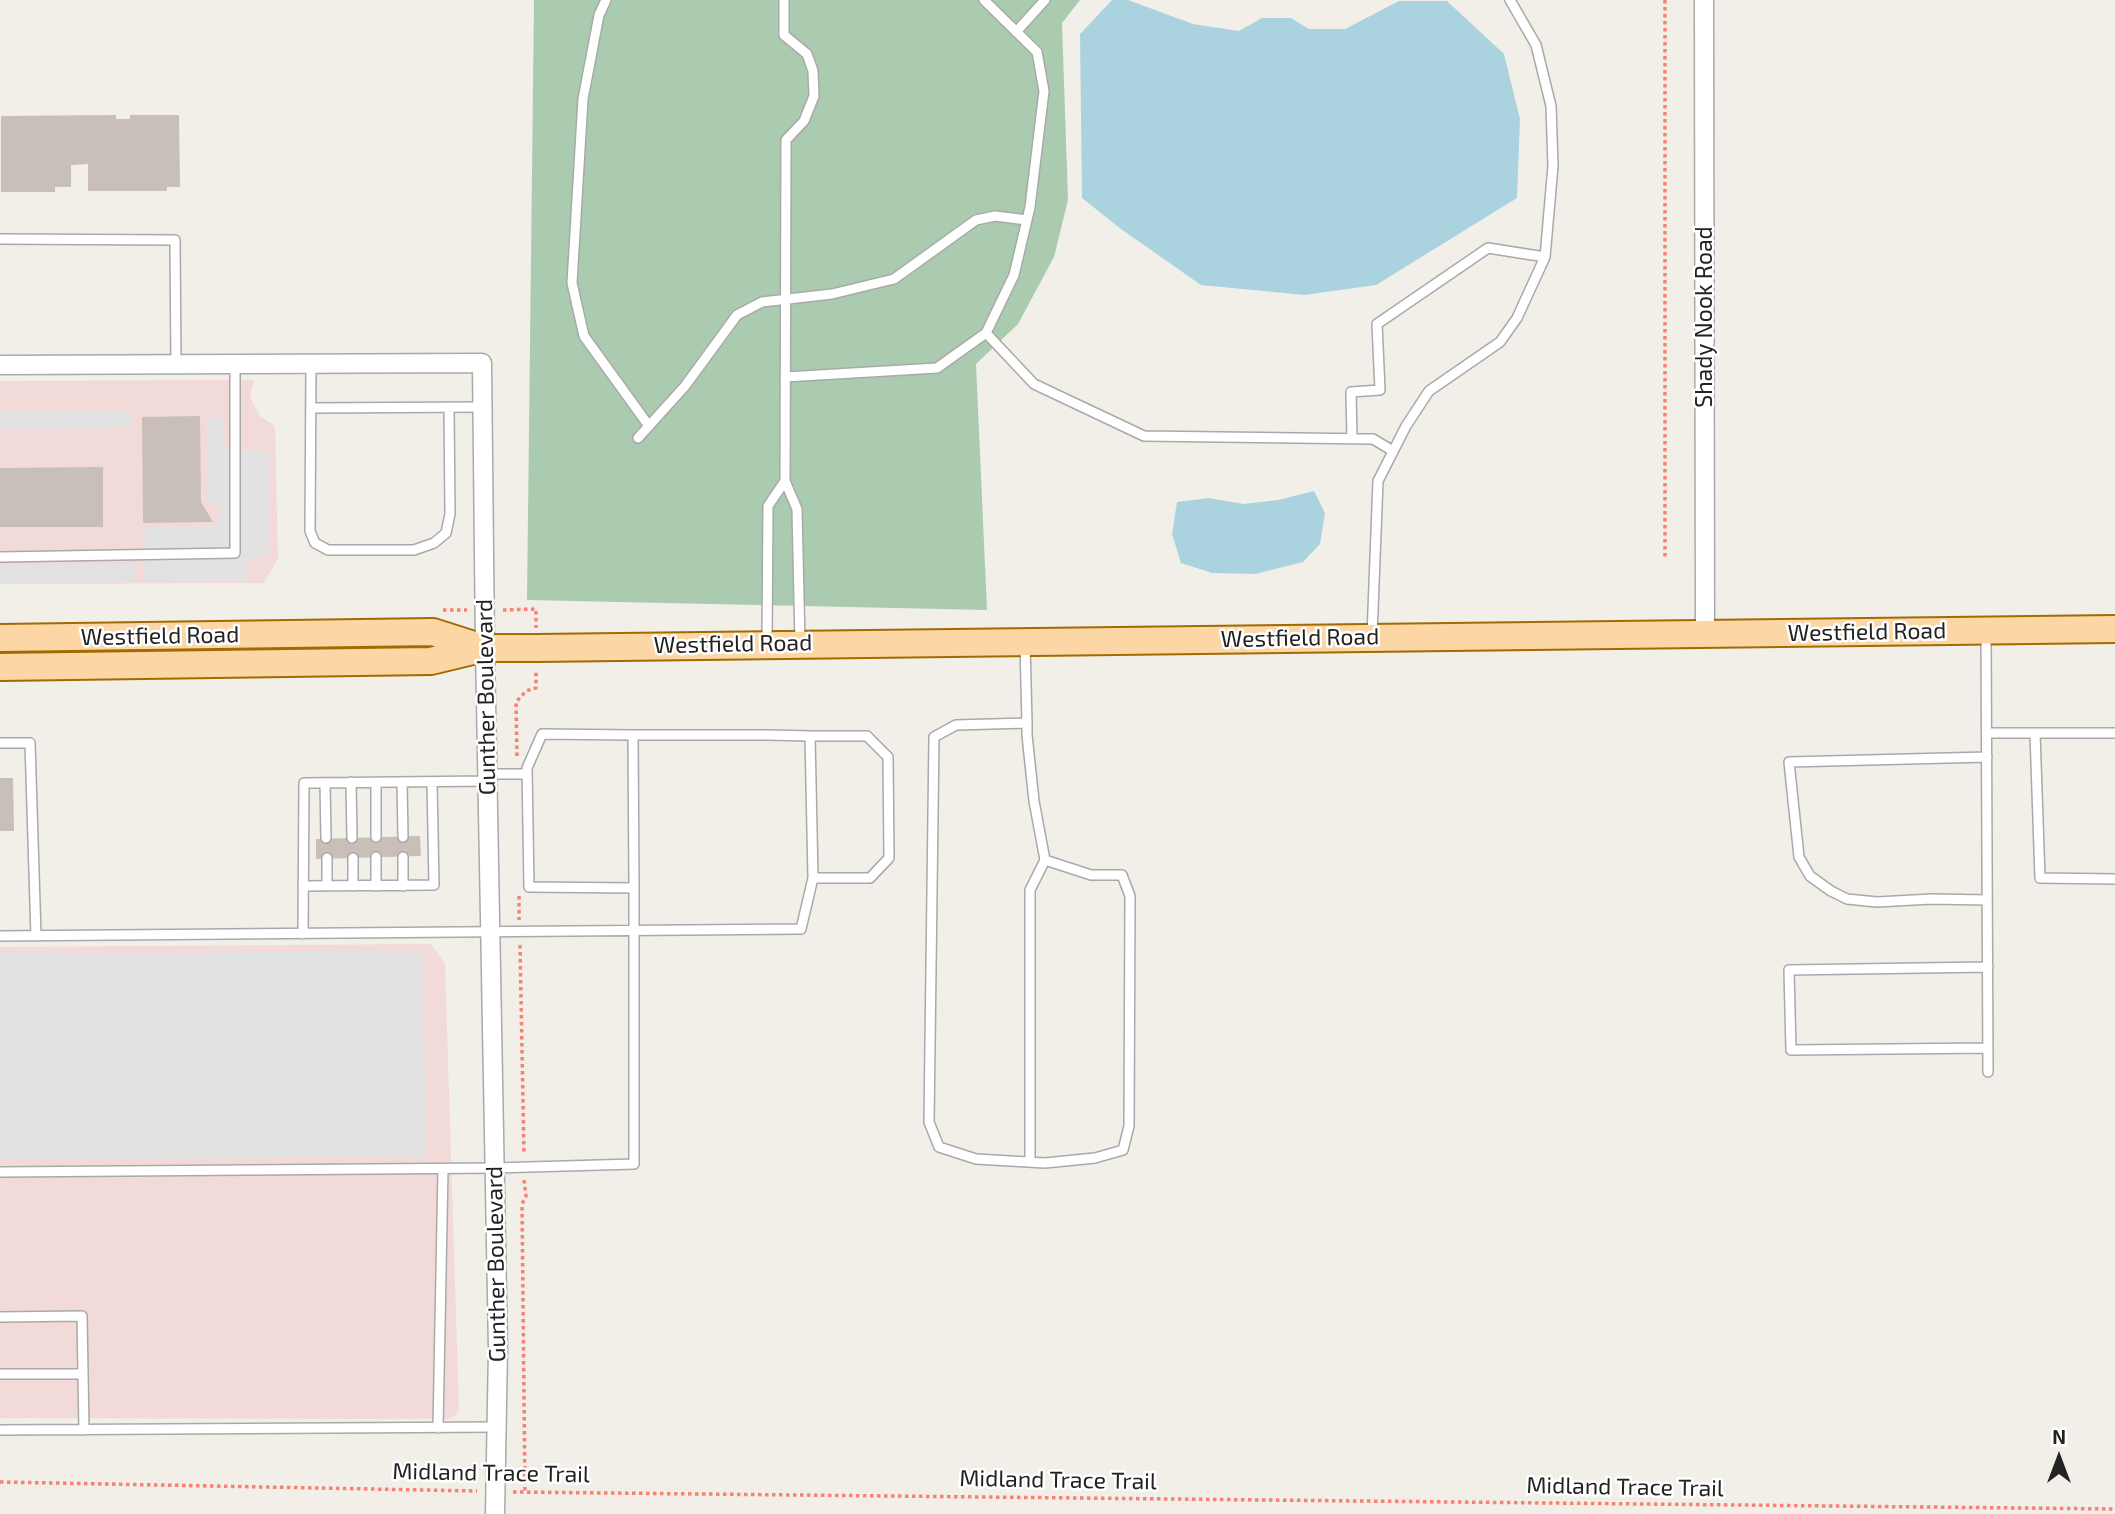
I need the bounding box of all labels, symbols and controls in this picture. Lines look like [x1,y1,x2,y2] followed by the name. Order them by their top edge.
[1690,226,1718,408] street label: Shady Nook Road
[470,599,502,795] street label: Gunther Boulevard
[1787,617,1947,647] street label: Westfield Road
[80,621,240,651] street label: Westfield Road
[1220,623,1380,653] street label: Westfield Road
[653,629,813,659] street label: Westfield Road
[480,1166,512,1362] street label: Gunther Boulevard
[2024,1423,2094,1493] north arrow
[2052,1425,2066,1448] text: N
[392,1457,590,1489] street label: Midland Trace Trail
[959,1464,1157,1496] street label: Midland Trace Trail
[1526,1471,1724,1503] street label: Midland Trace Trail

